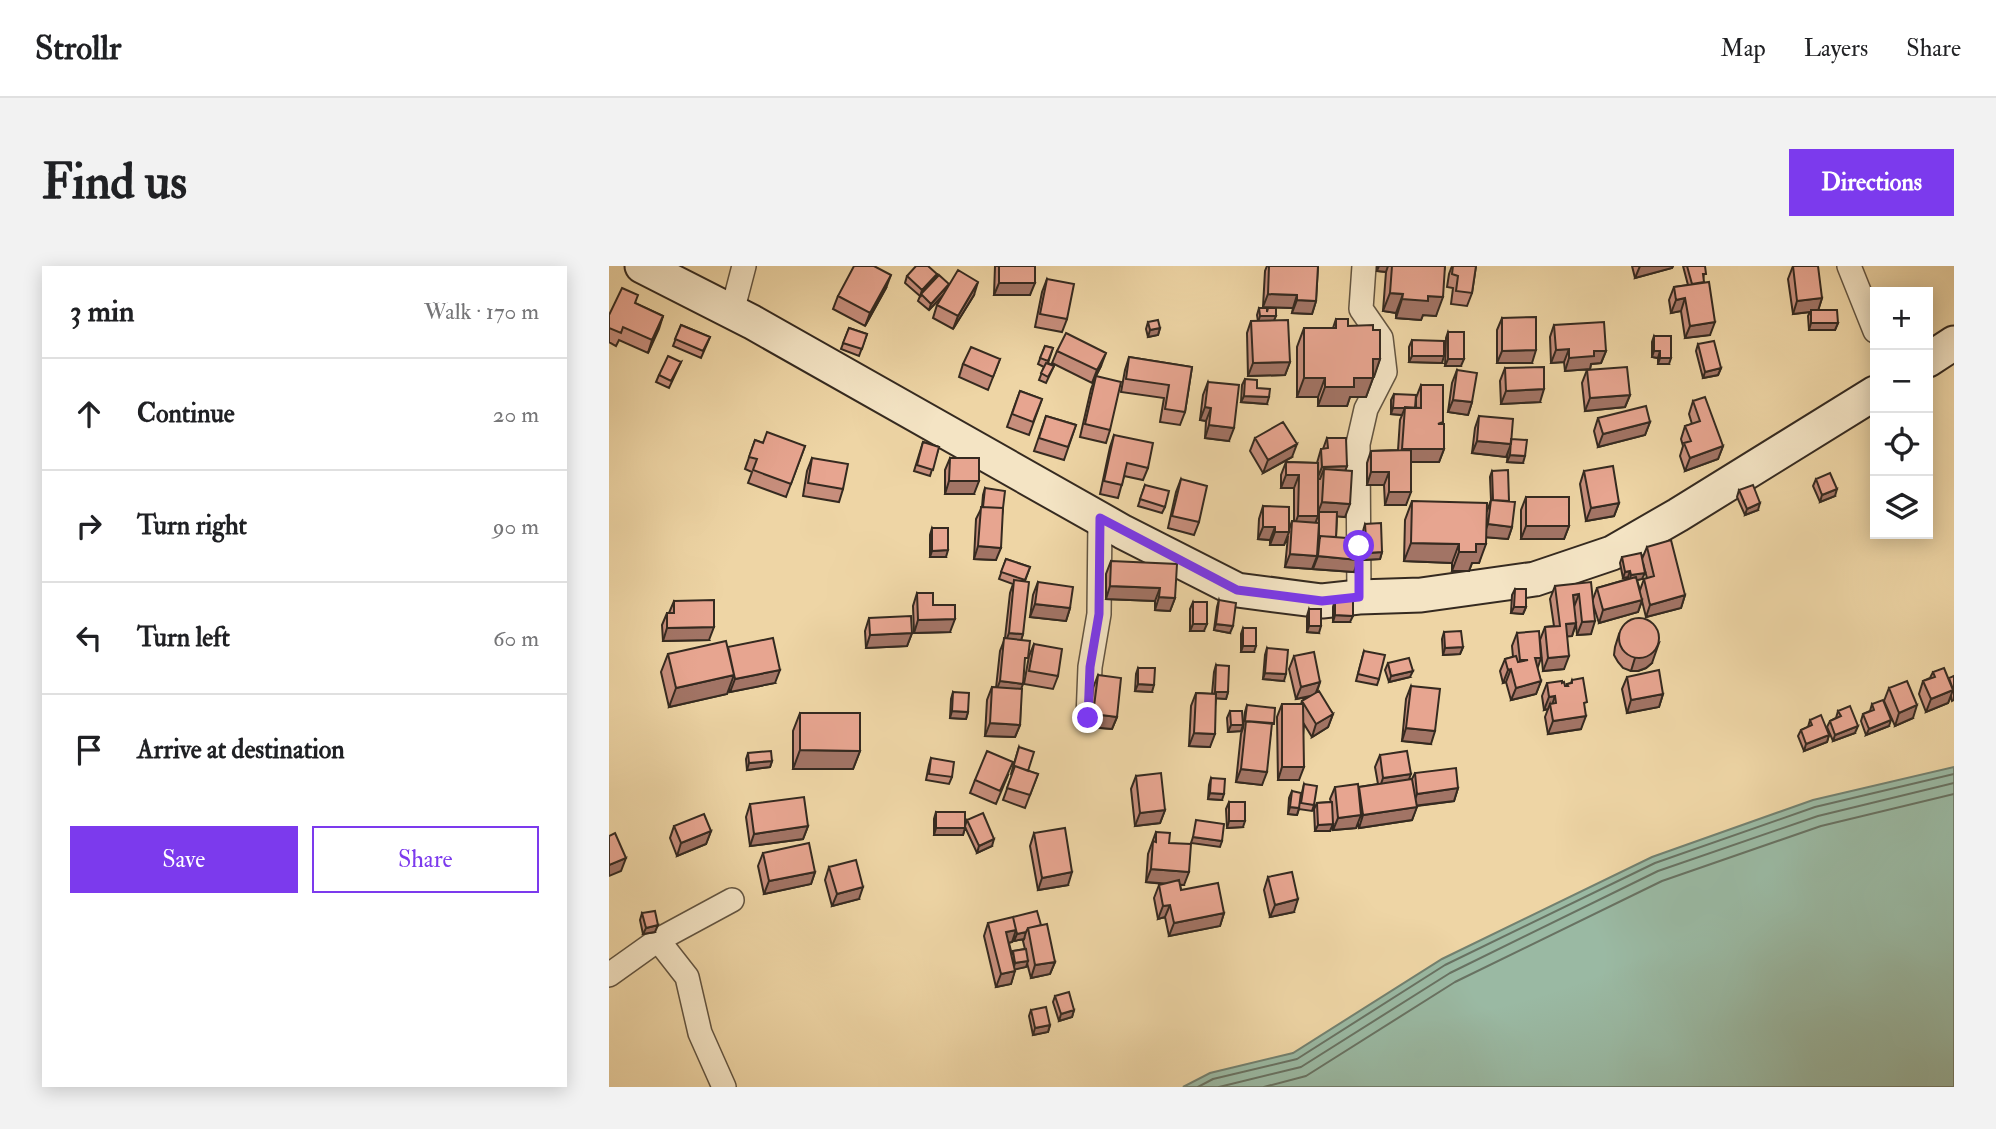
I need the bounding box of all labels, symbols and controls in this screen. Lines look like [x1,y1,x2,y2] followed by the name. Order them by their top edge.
[35,28,121,69] text: Strollr
[1721,33,1766,64] text: Map
[1804,33,1868,64] text: Layers
[1906,33,1961,64] text: Share
[1789,149,1954,216] button: Directions
[42,152,187,213] text: Find us
[1870,287,1933,539] map controls
[1870,287,1933,350] button: +
[70,293,135,330] text: 3 min
[424,297,539,326] text: Walk · 170 m
[1870,350,1933,413] button: −
[70,395,108,433] icon: ahead
[137,398,235,430] text: Continue
[493,400,539,429] text: 20 m
[1870,413,1933,476] button: locate
[1870,476,1933,539] button: layers
[70,507,108,545] icon: right
[137,510,247,542] text: Turn right
[493,512,539,541] text: 90 m
[1343,530,1374,561] route start
[70,619,108,657] icon: left
[137,622,230,654] text: Turn left
[493,624,539,653] text: 60 m
[1072,702,1103,733] route end
[70,731,108,769] icon: arrive
[137,734,345,766] text: Arrive at destination
[70,826,298,893] button: Save
[312,826,539,893] button: Share

